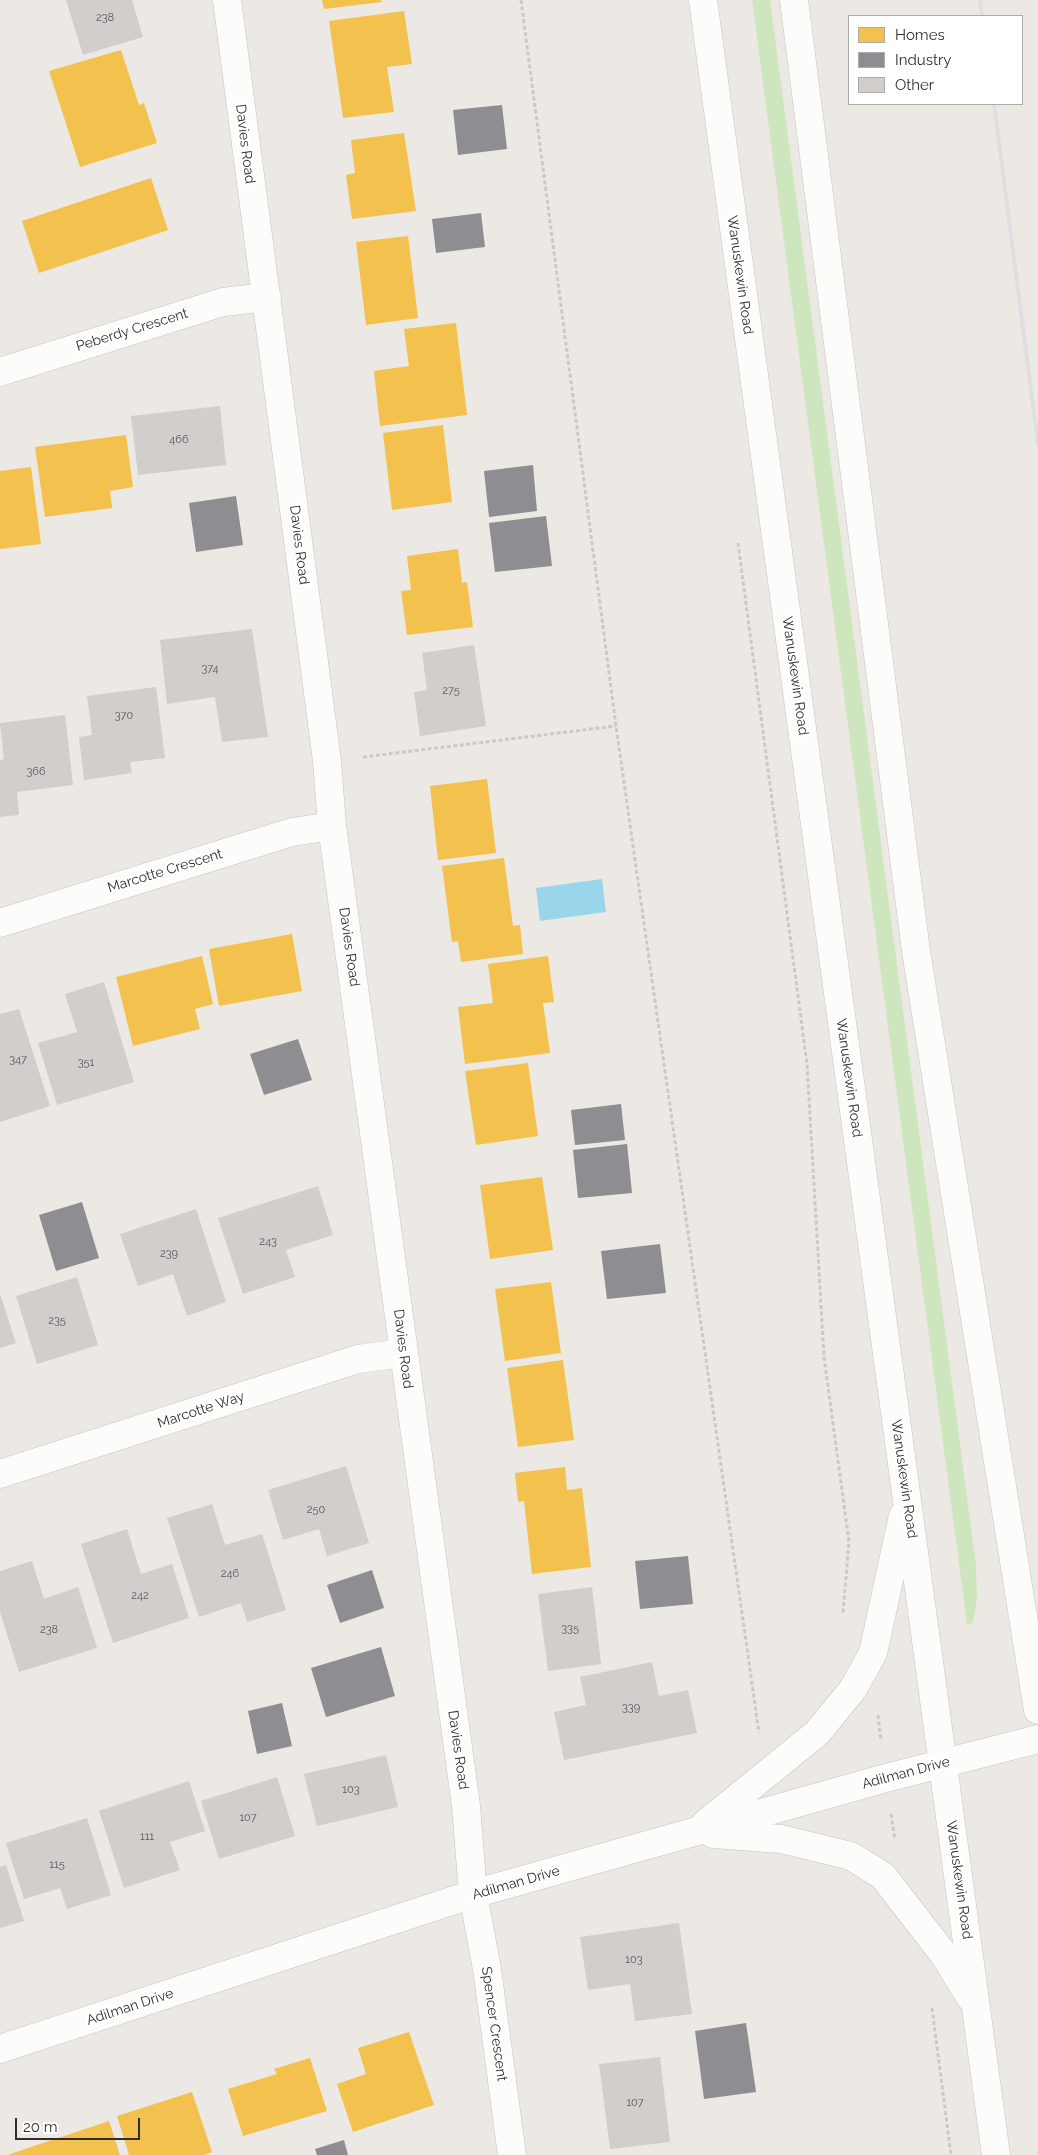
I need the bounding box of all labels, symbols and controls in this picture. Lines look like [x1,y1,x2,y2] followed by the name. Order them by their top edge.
[96,11,114,25] house number: 238
[848,15,1023,105] legend
[895,26,945,44] text: Homes
[895,51,951,69] text: Industry
[895,76,934,94] text: Other
[232,103,258,185] street label: Davies Road
[723,215,757,335] street label: Wanuskewin Road
[74,305,190,355] street label: Peberdy Crescent
[169,433,189,447] house number: 466
[286,504,312,586] street label: Davies Road
[778,616,812,736] street label: Wanuskewin Road
[201,662,219,676] house number: 374
[442,684,460,698] house number: 275
[115,709,133,723] house number: 370
[26,765,46,779] house number: 366
[106,846,224,896] street label: Marcotte Crescent
[335,906,363,988] street label: Davies Road
[832,1018,866,1138] street label: Wanuskewin Road
[9,1053,27,1067] house number: 347
[78,1056,94,1070] house number: 351
[259,1235,277,1249] house number: 243
[160,1247,178,1261] house number: 239
[390,1308,416,1390] street label: Davies Road
[48,1314,66,1328] house number: 235
[155,1388,247,1432] street label: Marcotte Way
[887,1419,921,1539] street label: Wanuskewin Road
[307,1503,325,1517] house number: 250
[221,1567,239,1581] house number: 246
[131,1589,149,1603] house number: 242
[561,1622,579,1636] house number: 335
[40,1623,58,1637] house number: 238
[622,1701,640,1715] house number: 339
[444,1709,472,1791] street label: Davies Road
[860,1753,952,1793] street label: Adilman Drive
[342,1783,360,1797] house number: 103
[239,1811,257,1825] house number: 107
[942,1820,976,1940] street label: Wanuskewin Road
[140,1830,154,1844] house number: 111
[49,1858,65,1872] house number: 115
[470,1862,562,1904] street label: Adilman Drive
[625,1953,643,1967] house number: 103
[478,1966,510,2082] street label: Spencer Crescent
[84,1985,176,2029] street label: Adilman Drive
[626,2096,644,2110] house number: 107
[18,2108,142,2140] scale bar
[23,2118,58,2136] text: 20 m

